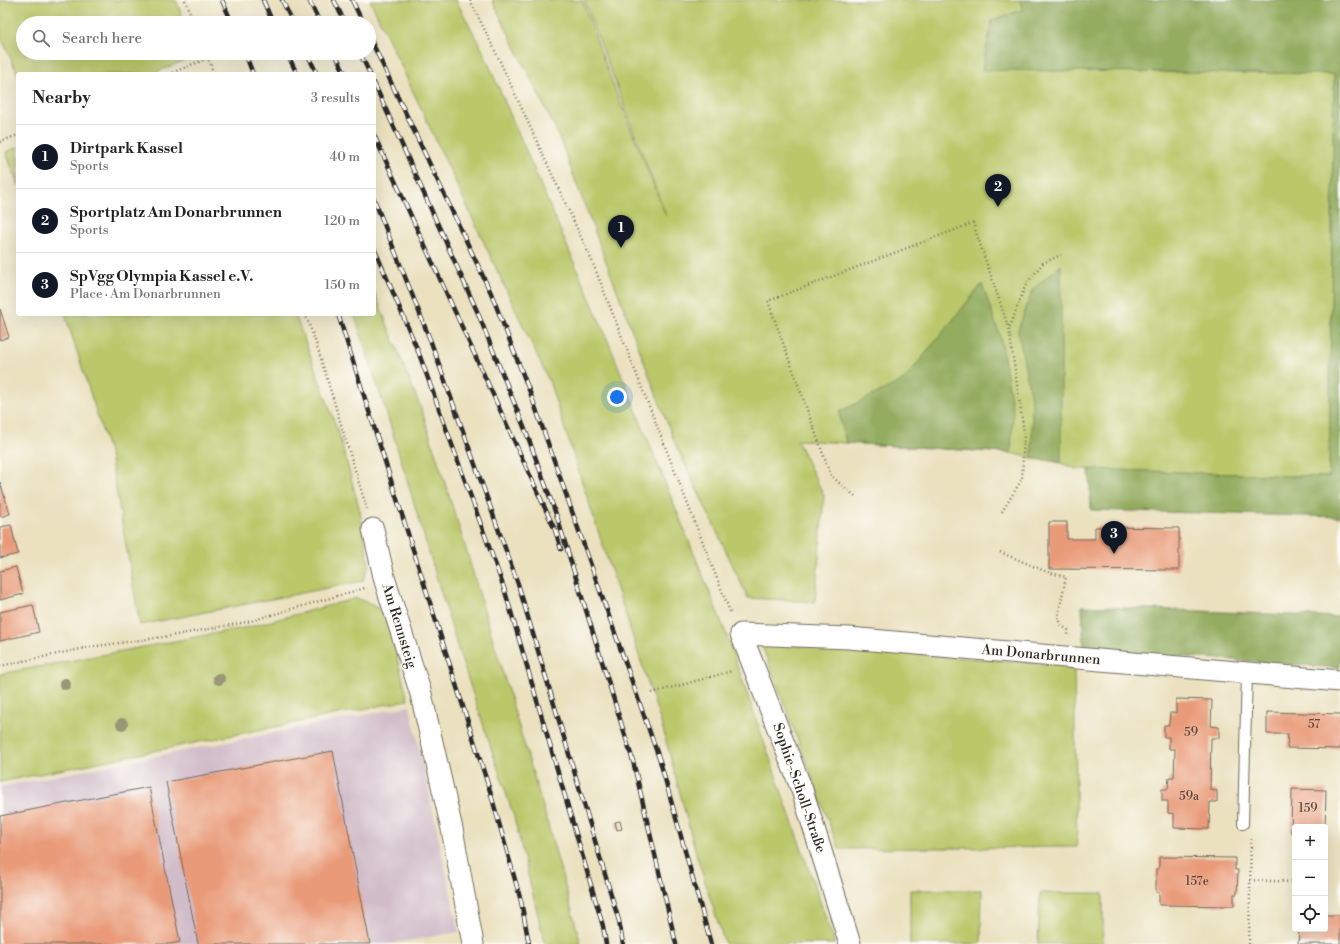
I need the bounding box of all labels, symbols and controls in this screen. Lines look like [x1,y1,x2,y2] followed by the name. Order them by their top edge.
[16,16,376,60] search box
[30,27,52,49] icon: search
[62,29,142,48] text: Search here
[32,87,91,109] text: Nearby
[311,90,360,106] text: 3 results
[70,139,183,158] text: Dirtpark Kassel
[42,149,48,165] text: 1
[330,149,360,165] text: 40 m
[70,158,109,174] text: Sports
[985,174,1011,207] pin: 2
[70,203,282,222] text: Sportplatz Am Donarbrunnen
[41,213,49,229] text: 2
[324,213,360,229] text: 120 m
[608,215,634,248] pin: 1
[70,222,109,238] text: Sports
[70,267,253,286] text: SpVgg Olympia Kassel e.V.
[41,277,49,293] text: 3
[325,277,360,293] text: 150 m
[70,286,221,302] text: Place · Am Donarbrunnen
[607,387,627,407] your location
[1101,521,1127,554] pin: 3
[377,580,421,671] street label: Am Rennsteig
[980,641,1102,669] street label: Am Donarbrunnen
[1308,717,1320,732] house number: 57
[768,721,830,855] street label: Sophie-Scholl-Straße
[1184,725,1198,740] house number: 59
[1179,789,1200,804] house number: 59a
[1298,801,1318,816] house number: 159
[1292,824,1328,932] map controls
[1292,824,1328,860] button: +
[1292,860,1328,896] button: −
[1185,874,1209,889] house number: 157e
[1292,896,1328,932] button: locate

